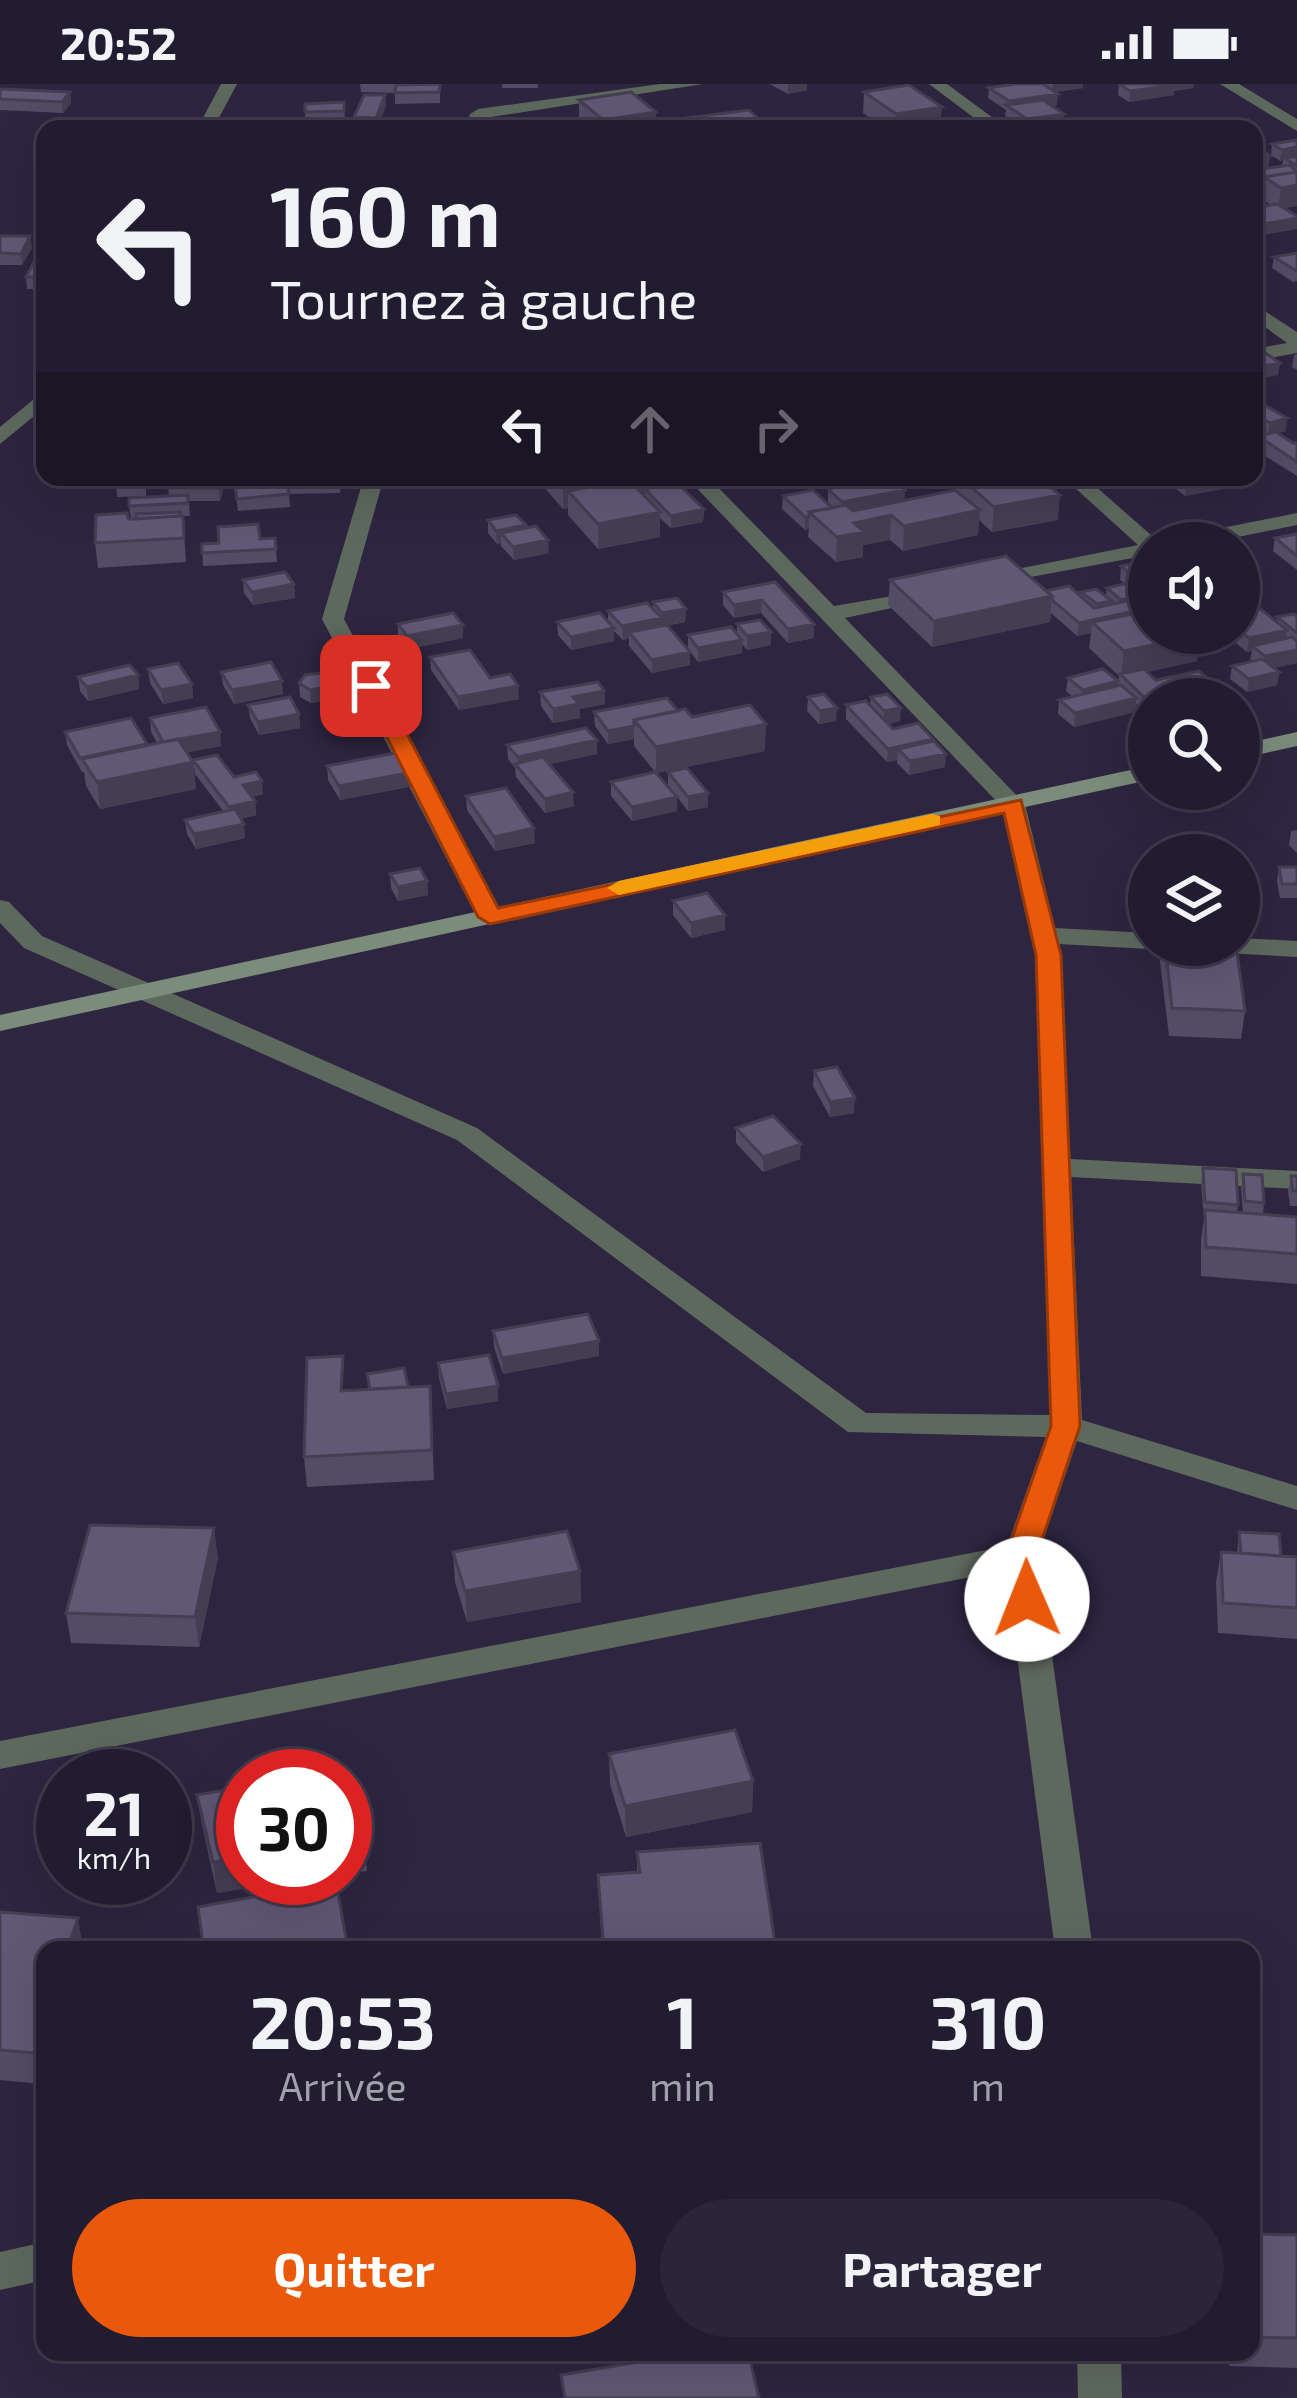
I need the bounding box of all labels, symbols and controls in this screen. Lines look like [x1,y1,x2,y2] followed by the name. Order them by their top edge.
[60,15,177,69] text: 20:52
[270,163,501,264] text: 160 m
[72,168,228,324] icon: left
[270,265,697,330] text: Tournez à gauche
[491,396,557,462] icon: left
[617,396,683,462] icon: ahead
[743,396,809,462] icon: right
[1128,522,1260,966] map controls
[1128,522,1260,654] button: sound
[320,635,422,737] pin
[338,653,404,719] icon: arrive
[1128,678,1260,810] button: search
[1128,834,1260,966] button: layers
[964,1536,1090,1662] position arrow
[216,1749,372,1905] speed limit sign: 30
[84,1776,144,1848] text: 21
[77,1839,151,1875] text: km/h
[249,1977,436,2063] text: 20:53
[667,1977,698,2063] text: 1
[929,1977,1047,2063] text: 310
[279,2062,406,2109] text: Arrivée
[649,2062,716,2109] text: min
[971,2062,1005,2109] text: m
[72,2199,636,2337] button: Quitter
[660,2199,1224,2337] button: Partager

